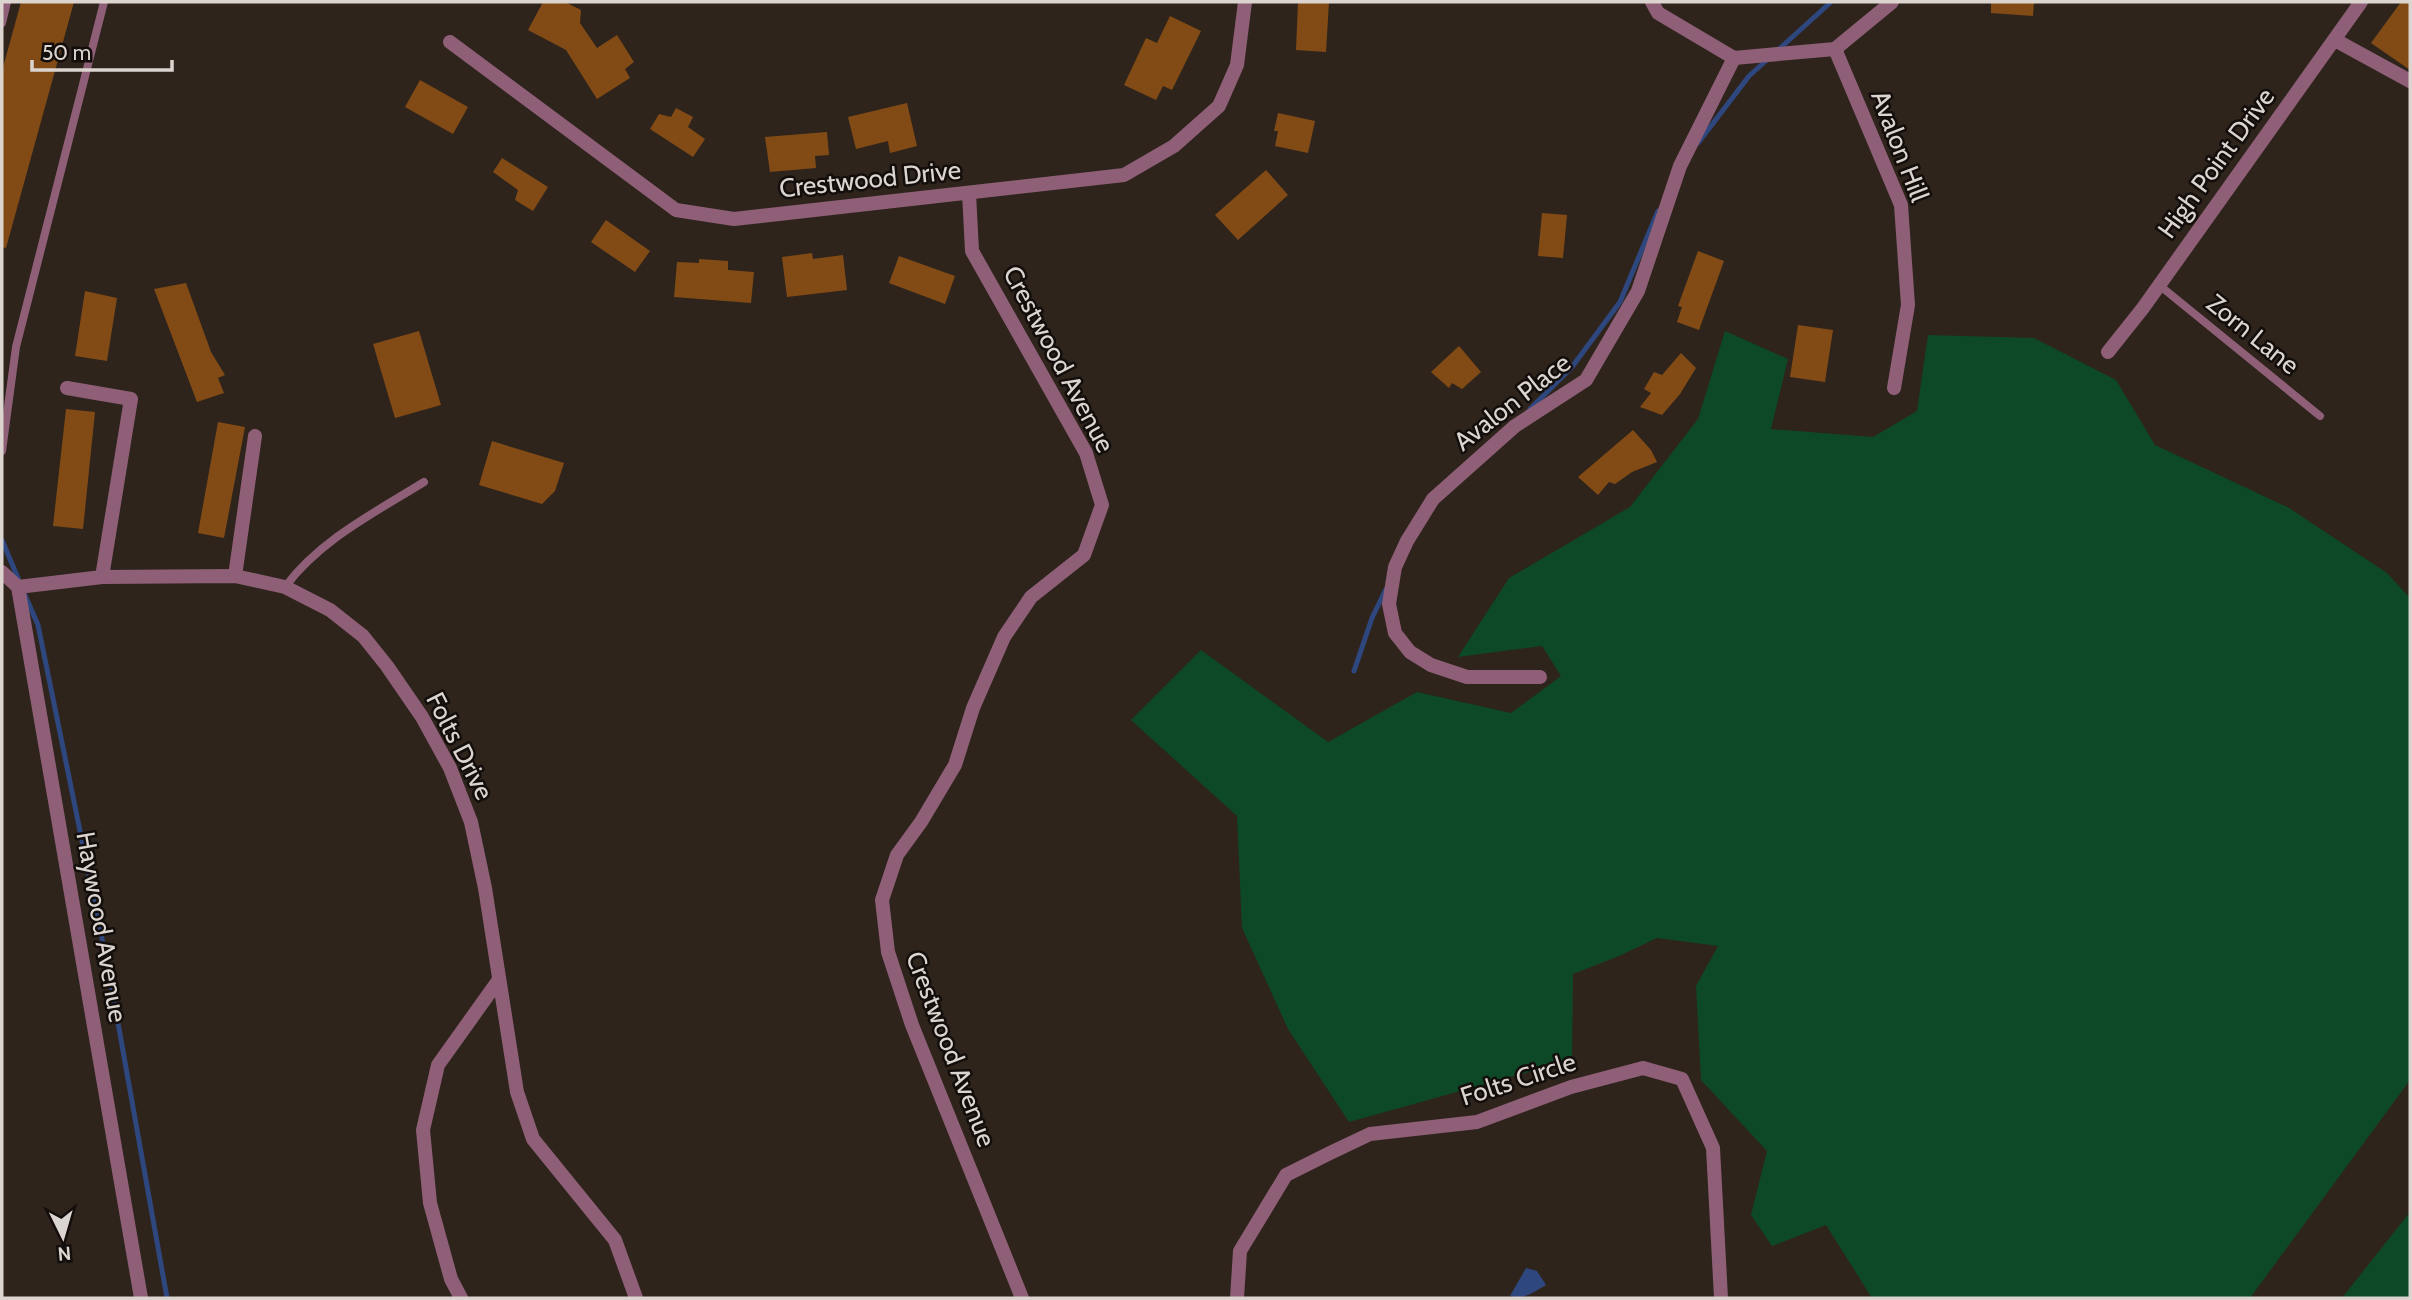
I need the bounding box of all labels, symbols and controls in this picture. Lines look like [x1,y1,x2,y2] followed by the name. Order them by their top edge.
[32,28,172,72] scale bar
[42,40,91,65] text: 50 m
[2151,82,2281,244] street label: High Point Drive
[1864,86,1936,206] street label: Avalon Hill
[778,154,962,204] street label: Crestwood Drive
[996,260,1122,458] street label: Crestwood Avenue
[2200,287,2306,381] street label: Zorn Lane
[1447,347,1577,457] street label: Avalon Place
[419,687,501,805] street label: Folts Drive
[69,829,135,1025] street label: Haywood Avenue
[899,947,1003,1151] street label: Crestwood Avenue
[1456,1045,1580,1113] street label: Folts Circle
[28,1202,98,1272] north arrow
[57,1241,72,1265] text: N

